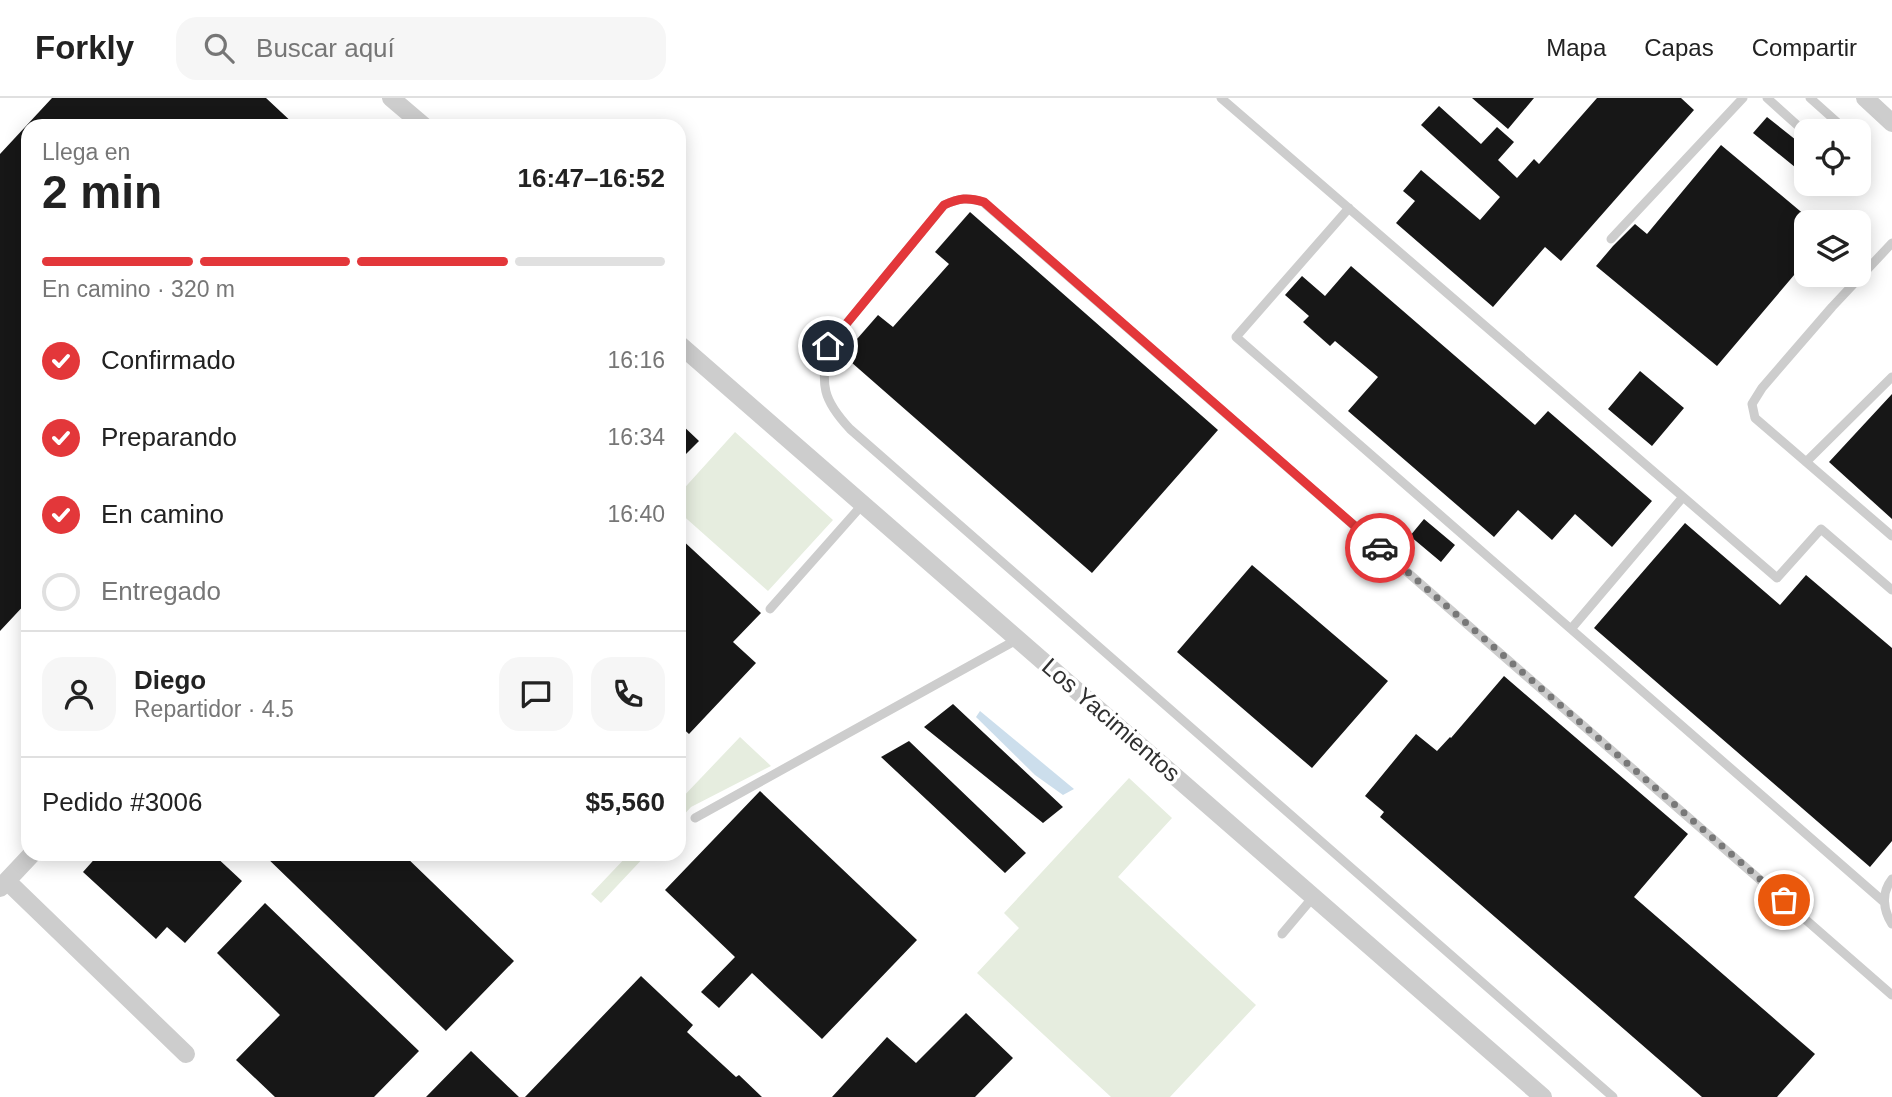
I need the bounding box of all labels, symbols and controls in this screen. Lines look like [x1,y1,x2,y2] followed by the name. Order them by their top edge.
[176,17,666,80] search box
[35,29,134,66] text: Forkly
[200,29,238,67] icon: search
[256,33,395,63] text: Buscar aquí
[1546,34,1606,61] text: Mapa
[1644,34,1714,61] text: Capas
[1752,34,1857,61] text: Compartir
[1794,119,1871,287] map controls
[1794,119,1871,196] button: locate
[42,139,130,165] text: Llega en
[518,163,665,193] text: 16:47–16:52
[42,166,162,218] text: 2 min
[1794,210,1871,287] button: layers
[42,276,235,302] text: En camino · 320 m
[798,316,858,376] pin
[809,327,847,365] icon: home
[42,342,80,380] icon: check
[101,345,235,375] text: Confirmado
[607,347,665,373] text: 16:16
[42,419,80,457] icon: check
[101,422,237,452] text: Preparando
[607,424,665,450] text: 16:34
[42,496,80,534] icon: check
[101,499,224,529] text: En camino
[607,501,665,527] text: 16:40
[1345,513,1415,583] courier
[1361,529,1399,567] icon: car
[101,576,221,606] text: Entregado
[1037,652,1186,787] street label: Los Yacimientos
[42,657,116,731] button: person
[499,657,573,731] button: chat
[591,657,665,731] button: phone
[134,665,206,695] text: Diego
[134,696,294,722] text: Repartidor · 4.5
[42,787,202,817] text: Pedido #3006
[585,787,665,817] text: $5,560
[1754,870,1814,930] pin
[1765,881,1803,919] icon: bag

